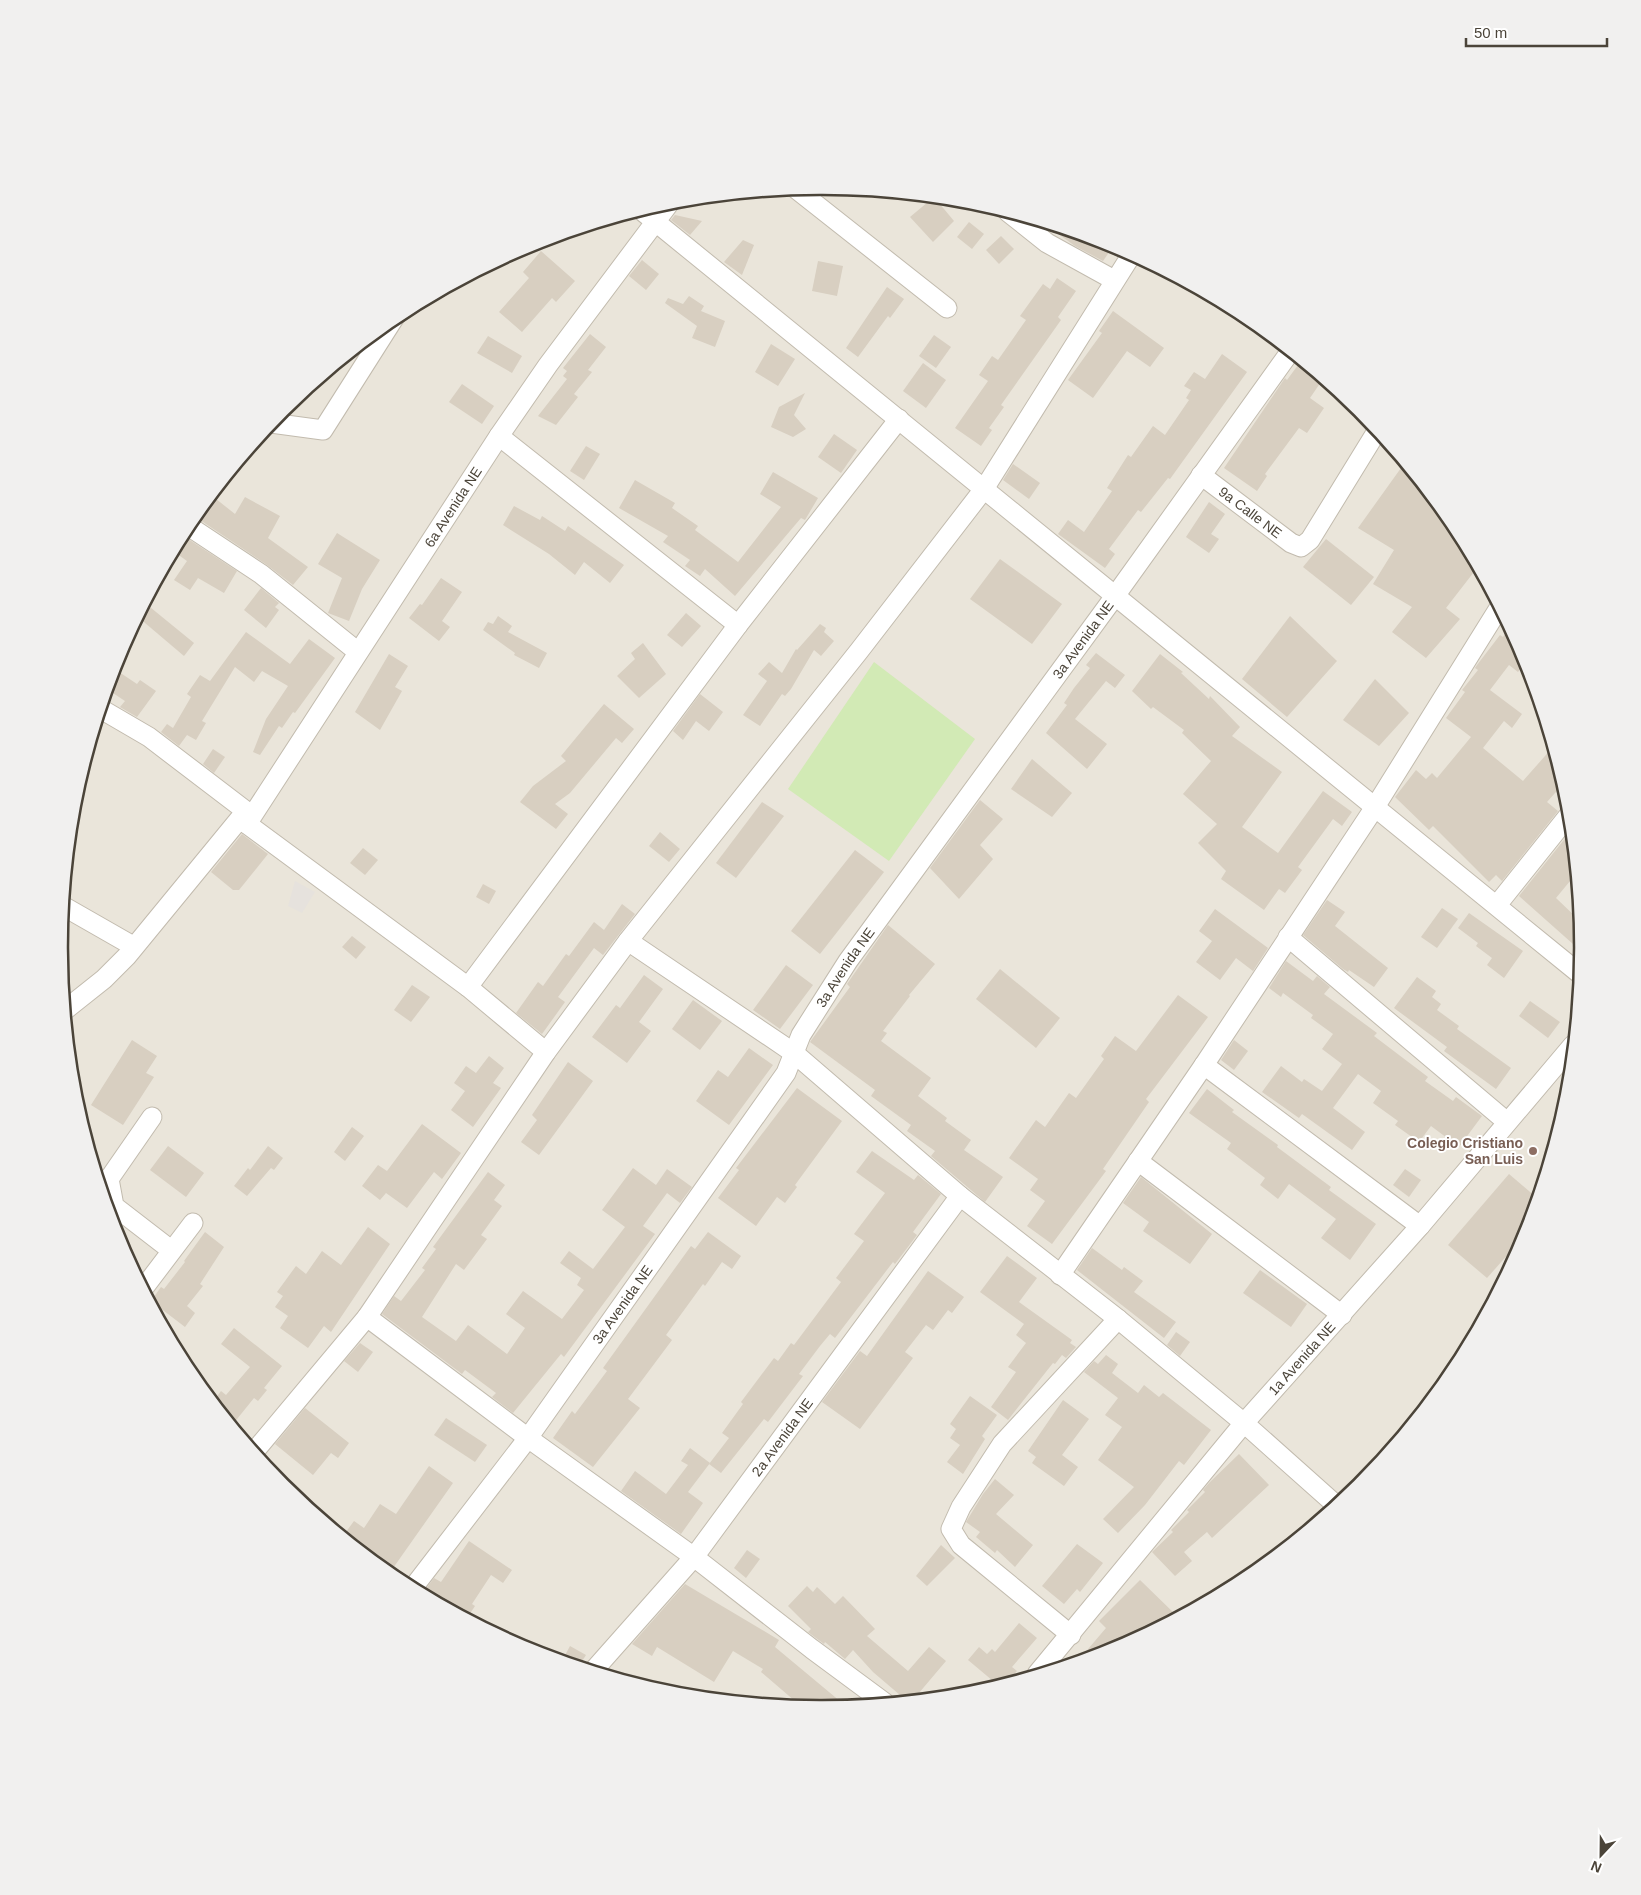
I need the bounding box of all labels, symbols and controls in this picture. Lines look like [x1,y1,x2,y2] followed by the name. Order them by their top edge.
[1466,15,1607,47] scale bar
[1474,24,1507,41] text: 50 m
[421,464,485,550] street label: 6a Avenida NE
[1216,483,1285,541] street label: 9a Calle NE
[1049,598,1117,682] street label: 3a Avenida NE
[813,925,878,1010] street label: 3a Avenida NE
[1407,1135,1523,1167] place label: Colegio Cristiano San Luis
[1527,1145,1539,1157] marker: Colegio Cristiano San Luis
[589,1262,656,1347] street label: 3a Avenida NE
[1265,1319,1339,1398] street label: 1a Avenida NE
[748,1395,816,1479] street label: 2a Avenida NE
[1576,1830,1626,1880] north arrow
[1588,1858,1604,1876] text: N

